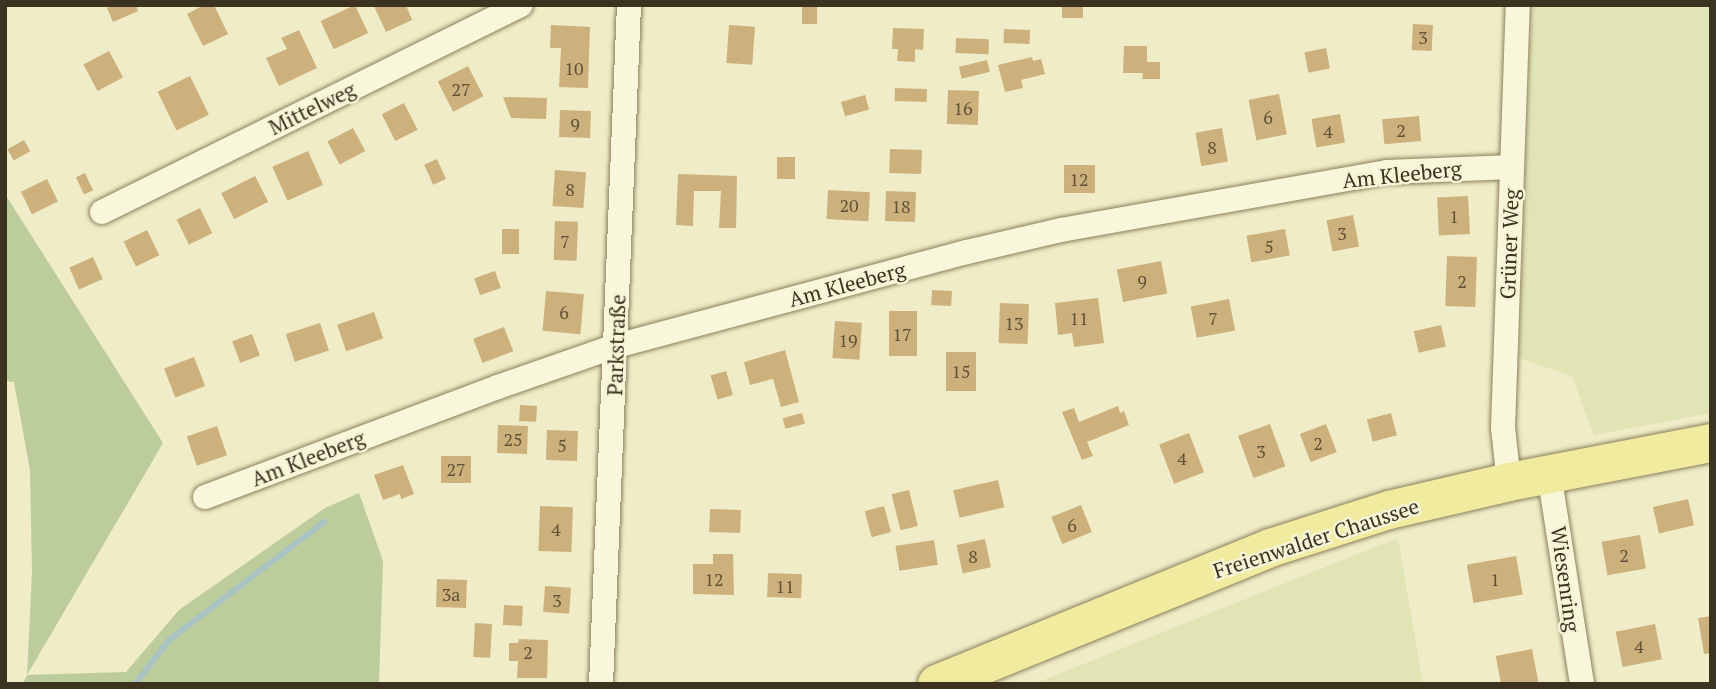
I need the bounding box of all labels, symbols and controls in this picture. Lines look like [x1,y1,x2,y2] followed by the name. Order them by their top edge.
[1418,26,1428,48] house number: 3
[564,57,584,79] house number: 10
[264,76,360,140] street label: Mittelweg
[451,78,471,100] house number: 27
[953,97,973,119] house number: 16
[1263,106,1273,128] house number: 6
[570,113,580,135] house number: 9
[1396,119,1406,141] house number: 2
[1323,120,1333,142] house number: 4
[1207,136,1217,158] house number: 8
[1341,155,1463,193] street label: Am Kleeberg
[1069,168,1089,190] house number: 12
[565,178,575,200] house number: 8
[1494,188,1524,300] street label: Grüner Weg
[839,194,859,216] house number: 20
[891,195,911,217] house number: 18
[1449,205,1459,227] house number: 1
[1337,222,1347,244] house number: 3
[560,230,570,252] house number: 7
[1264,235,1274,257] house number: 5
[786,256,908,312] street label: Am Kleeberg
[1137,270,1147,292] house number: 9
[1457,270,1467,292] house number: 2
[602,294,630,396] street label: Parkstraße
[559,301,569,323] house number: 6
[1069,307,1089,329] house number: 11
[1208,307,1218,329] house number: 7
[1004,312,1024,334] house number: 13
[892,323,912,345] house number: 17
[838,329,858,351] house number: 19
[951,360,971,382] house number: 15
[248,425,368,491] street label: Am Kleeberg
[503,428,523,450] house number: 25
[1313,432,1323,454] house number: 2
[557,434,567,456] house number: 5
[1256,440,1266,462] house number: 3
[1177,447,1187,469] house number: 4
[446,458,466,480] house number: 27
[1210,493,1422,583] street label: Freienwalder Chaussee
[1067,514,1077,536] house number: 6
[551,518,561,540] house number: 4
[1546,524,1586,634] street label: Wiesenring
[1619,544,1629,566] house number: 2
[968,545,978,567] house number: 8
[704,568,724,590] house number: 12
[1490,568,1500,590] house number: 1
[775,575,795,597] house number: 11
[442,583,460,605] house number: 3a
[552,589,562,611] house number: 3
[1634,635,1644,657] house number: 4
[523,641,533,663] house number: 2

